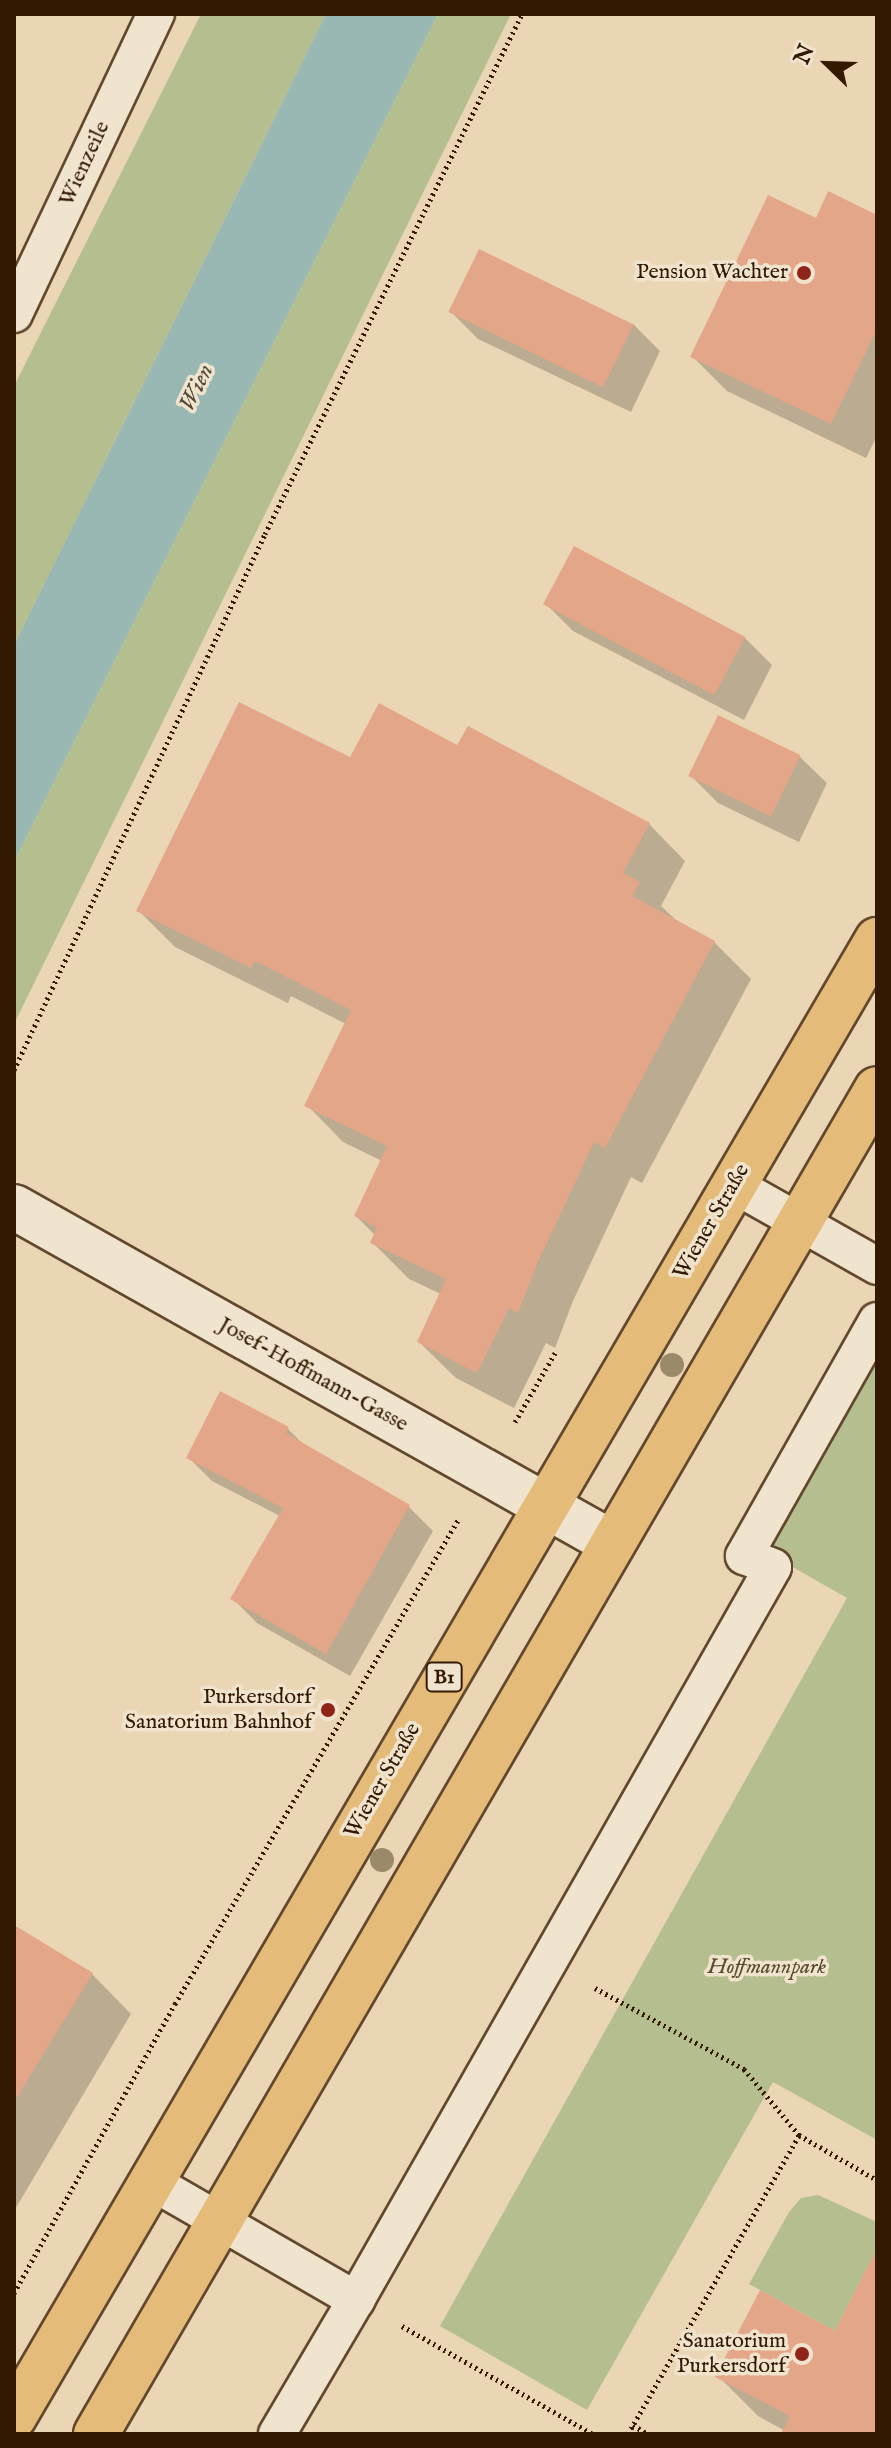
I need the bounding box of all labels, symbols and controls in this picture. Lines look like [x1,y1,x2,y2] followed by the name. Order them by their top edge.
[787,24,867,104] north arrow
[788,40,822,69] text: N
[54,117,116,211] street label: Wienzeile
[636,260,788,286] place label: Pension Wachter
[795,264,813,282] marker: Pension Wachter
[173,360,221,416] water label: Wien
[668,1159,756,1285] street label: Wiener Straße
[214,1312,412,1438] street label: Josef-Hoffmann-Gasse
[424,1661,464,1693] road number: B1
[125,1684,312,1736] place label: Purkersdorf Sanatorium Bahnhof
[319,1701,337,1719] marker: Purkersdorf Sanatorium Bahnhof
[339,1718,427,1844] street label: Wiener Straße
[708,1955,826,1981] park label: Hoffmannpark
[677,2328,786,2380] place label: Sanatorium Purkersdorf
[793,2345,811,2363] marker: Sanatorium Purkersdorf

